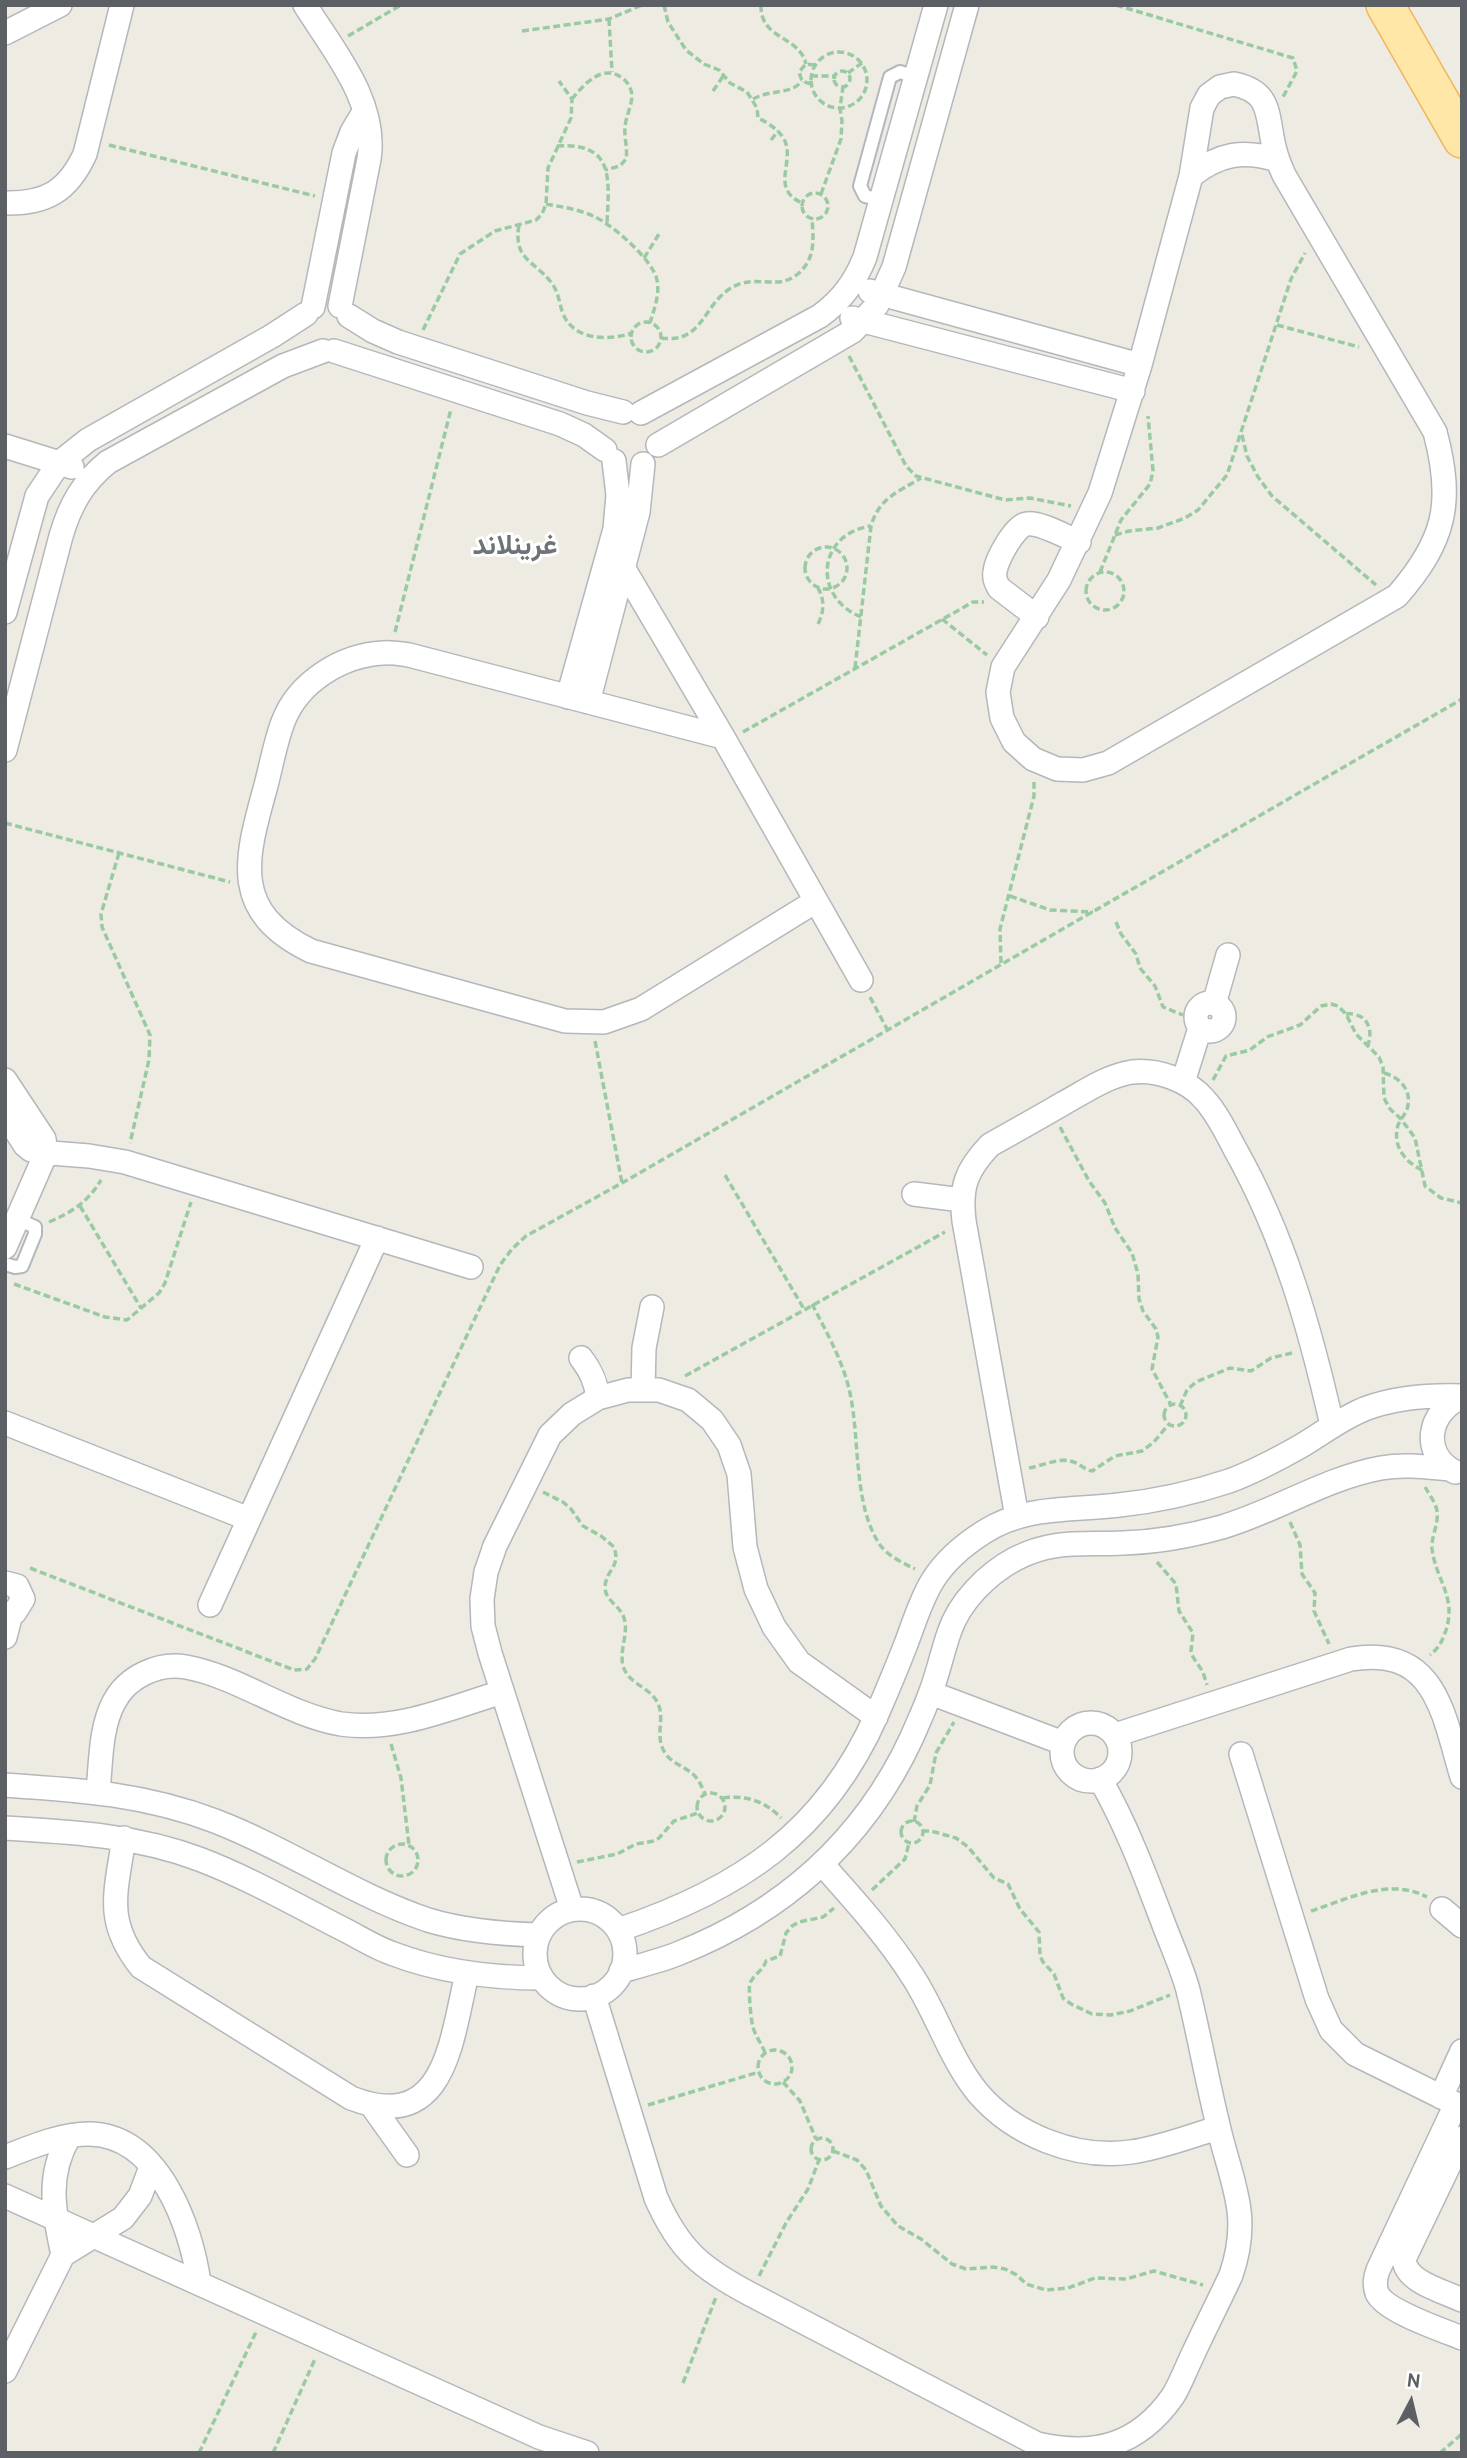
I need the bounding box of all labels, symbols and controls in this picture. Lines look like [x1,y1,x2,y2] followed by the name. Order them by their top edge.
[473,529,557,563] district label: غرينلاند
[1376,2367,1446,2437] north arrow
[1406,2368,1422,2393] text: N

